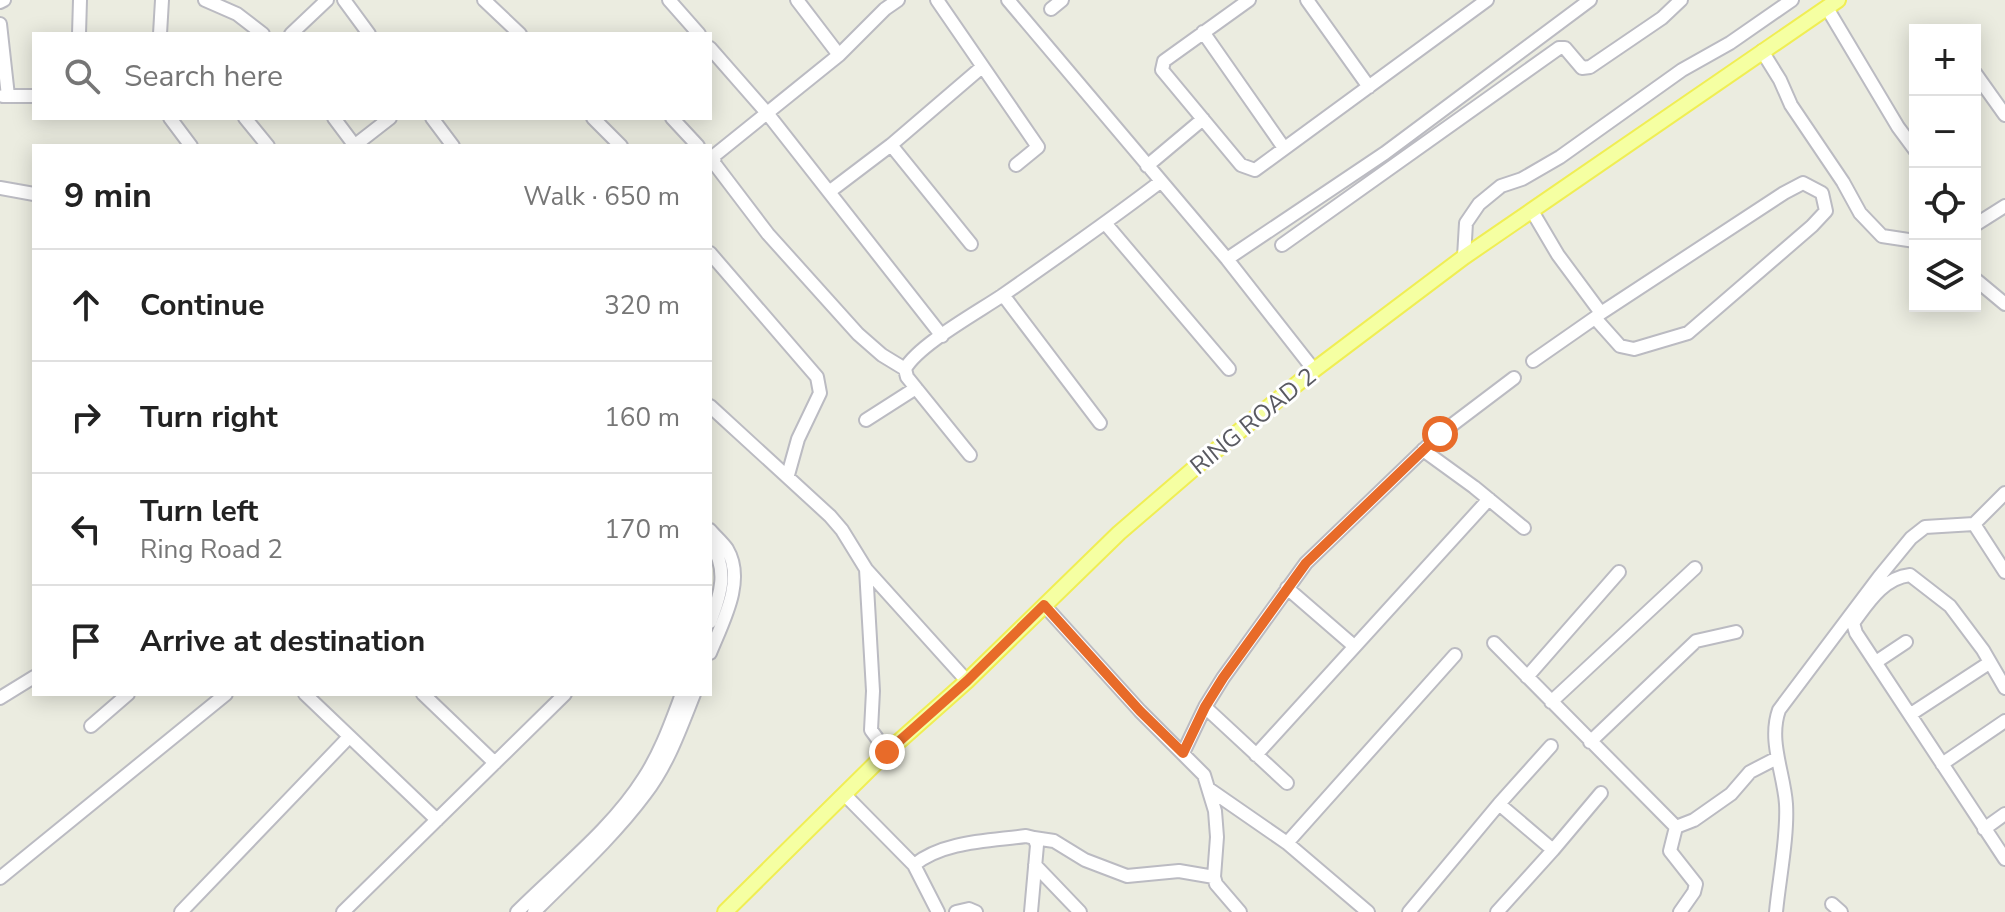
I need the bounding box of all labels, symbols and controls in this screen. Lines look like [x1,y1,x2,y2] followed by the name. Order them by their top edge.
[1909,24,1981,312] map controls
[1909,24,1981,96] button: +
[32,32,712,120] search box
[60,54,104,98] icon: search
[124,56,283,97] text: Search here
[1909,96,1981,168] button: −
[1909,168,1981,240] button: locate
[64,173,152,219] text: 9 min
[523,179,680,214] text: Walk · 650 m
[1909,240,1981,312] button: layers
[64,283,108,327] icon: ahead
[140,285,265,326] text: Continue
[604,288,680,323] text: 320 m
[1183,360,1323,482] street label: RING ROAD 2
[64,395,108,439] icon: right
[140,397,278,438] text: Turn right
[604,400,680,435] text: 160 m
[1422,416,1458,452] route start
[140,491,258,532] text: Turn left
[64,507,108,551] icon: left
[604,512,680,547] text: 170 m
[140,532,283,567] text: Ring Road 2
[64,619,108,663] icon: arrive
[140,621,425,662] text: Arrive at destination
[869,734,905,770] route end

